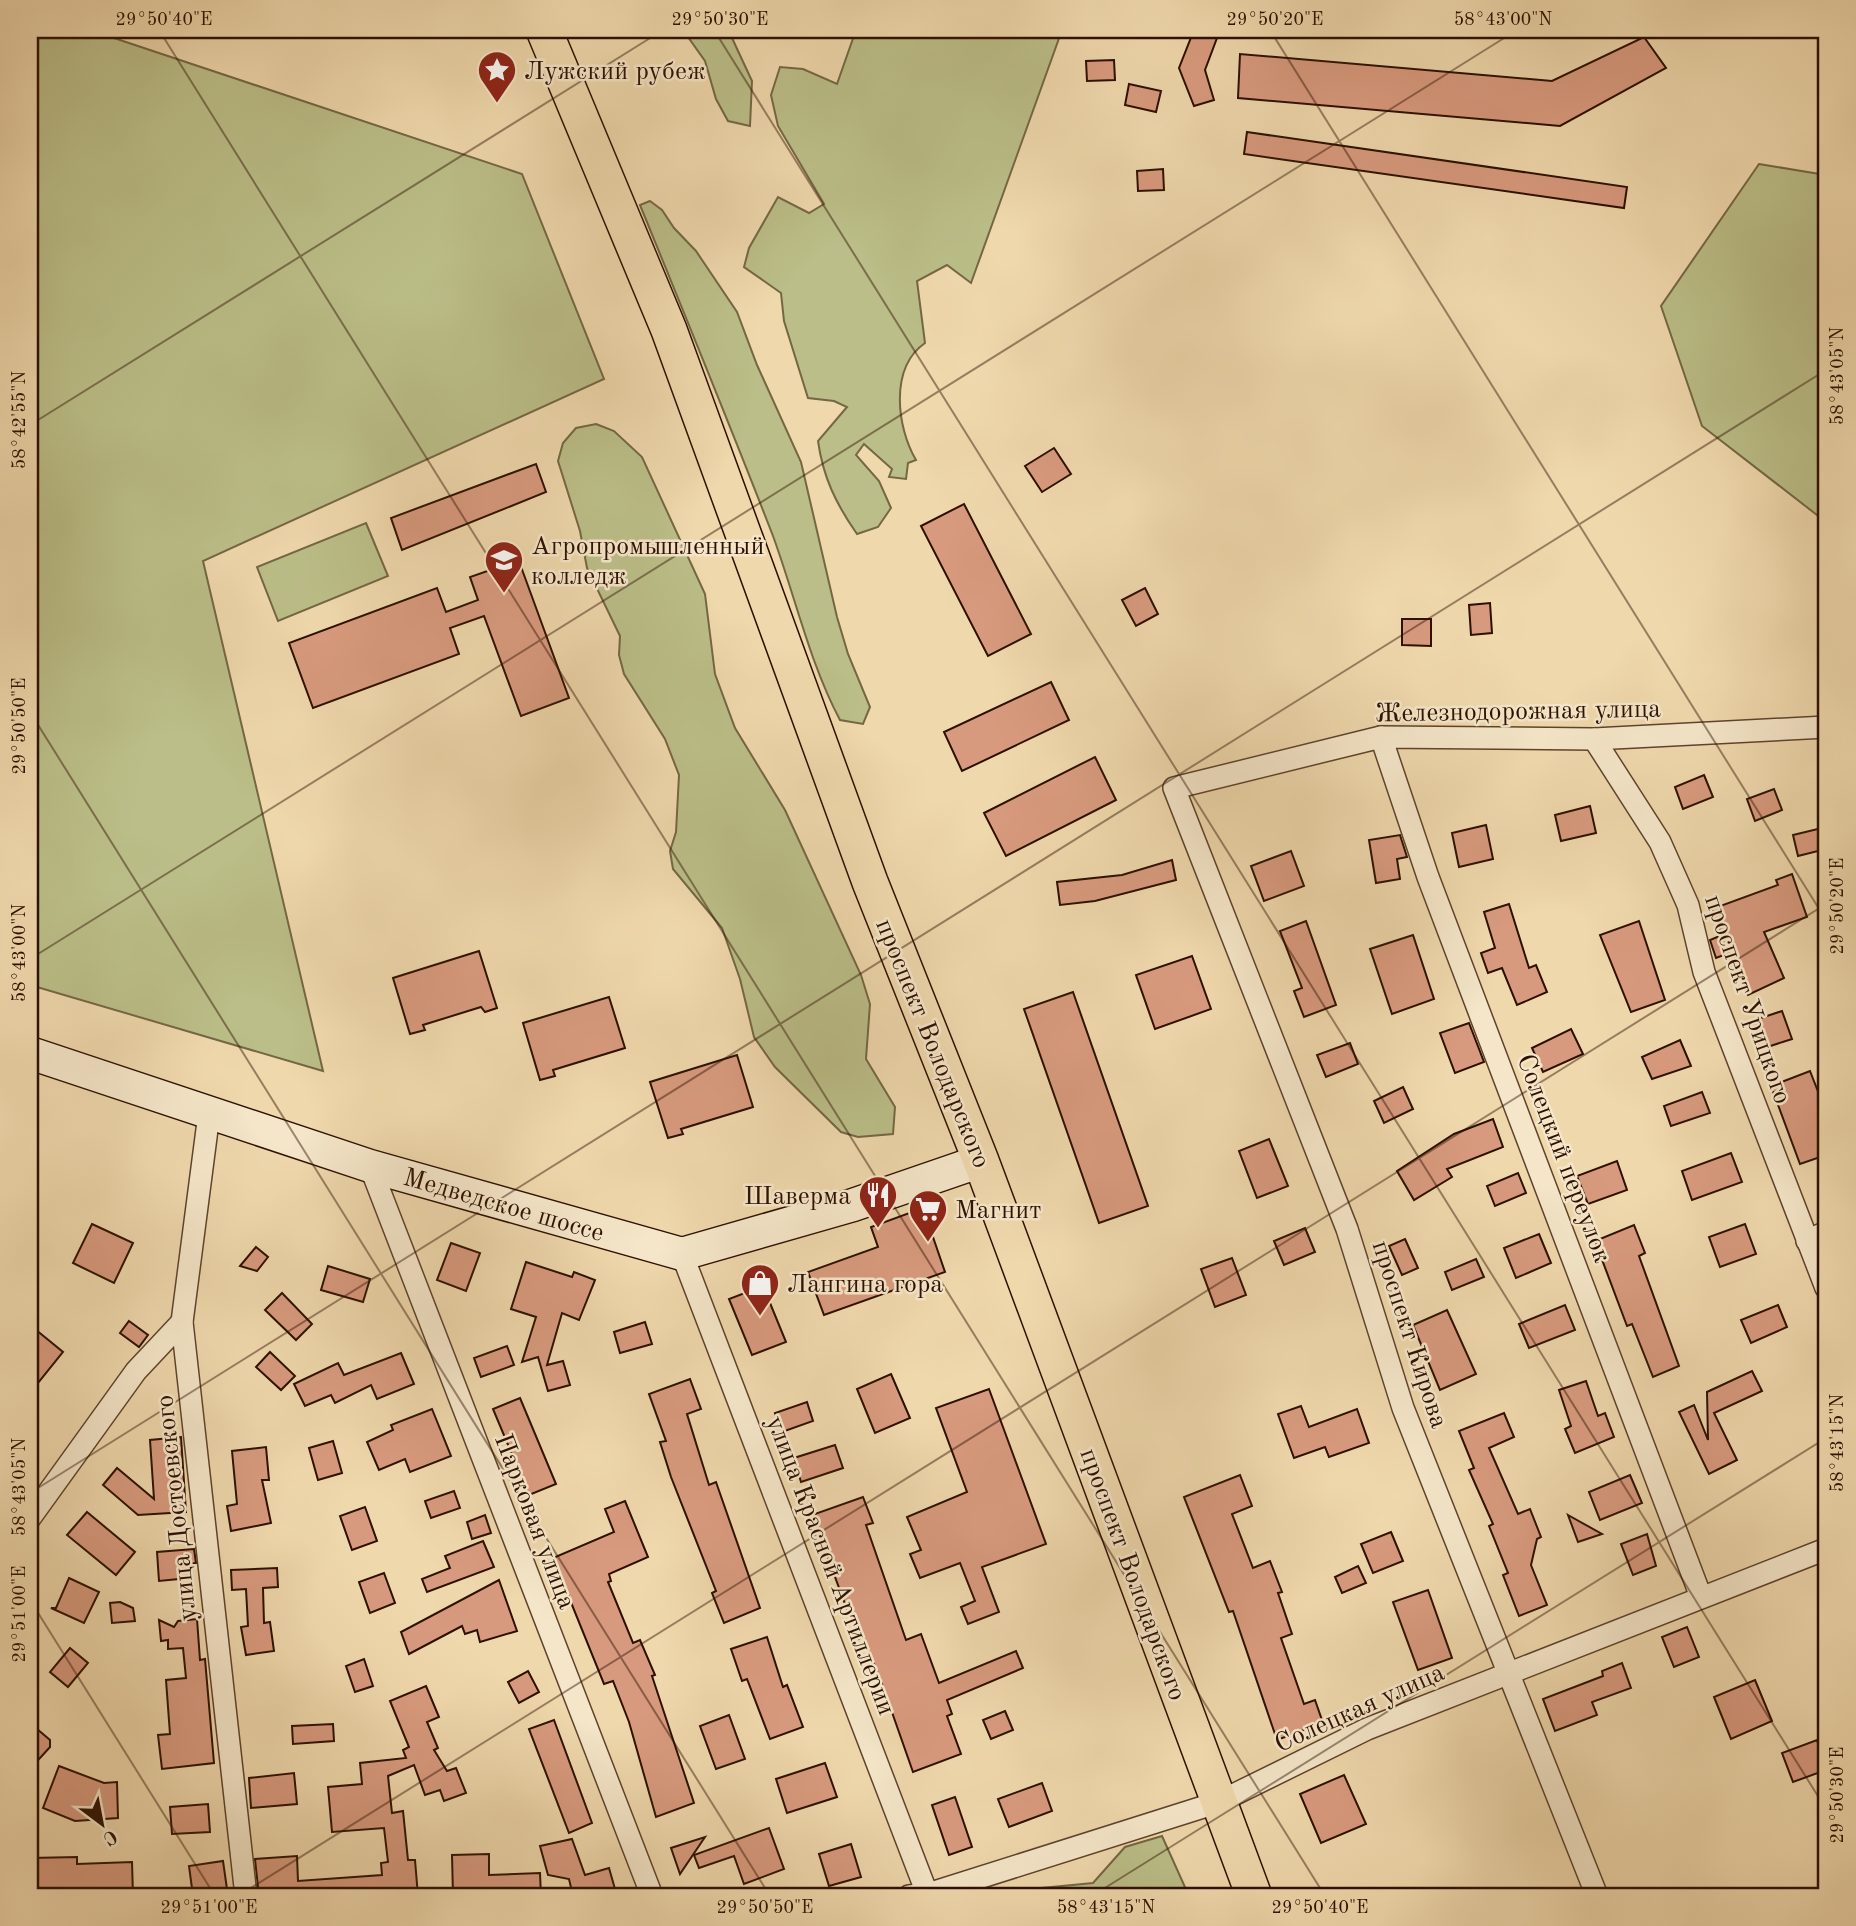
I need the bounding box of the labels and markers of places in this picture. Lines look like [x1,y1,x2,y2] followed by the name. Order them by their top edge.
[476,49,518,104] place icon: Лужский рубеж
[524,59,706,85] place label: Лужский рубеж
[531,534,764,590] place label: Агропромышленный колледж
[483,539,525,594] school or university icon: Агропромышленный колледж
[857,1174,899,1229] restaurant icon: Шаверма
[744,1184,851,1210] place label: Шаверма
[907,1188,949,1243] supermarket icon: Магнит
[955,1198,1041,1224] place label: Магнит
[739,1262,781,1317] shop icon: Лангина гора
[787,1272,943,1298] place label: Лангина гора

